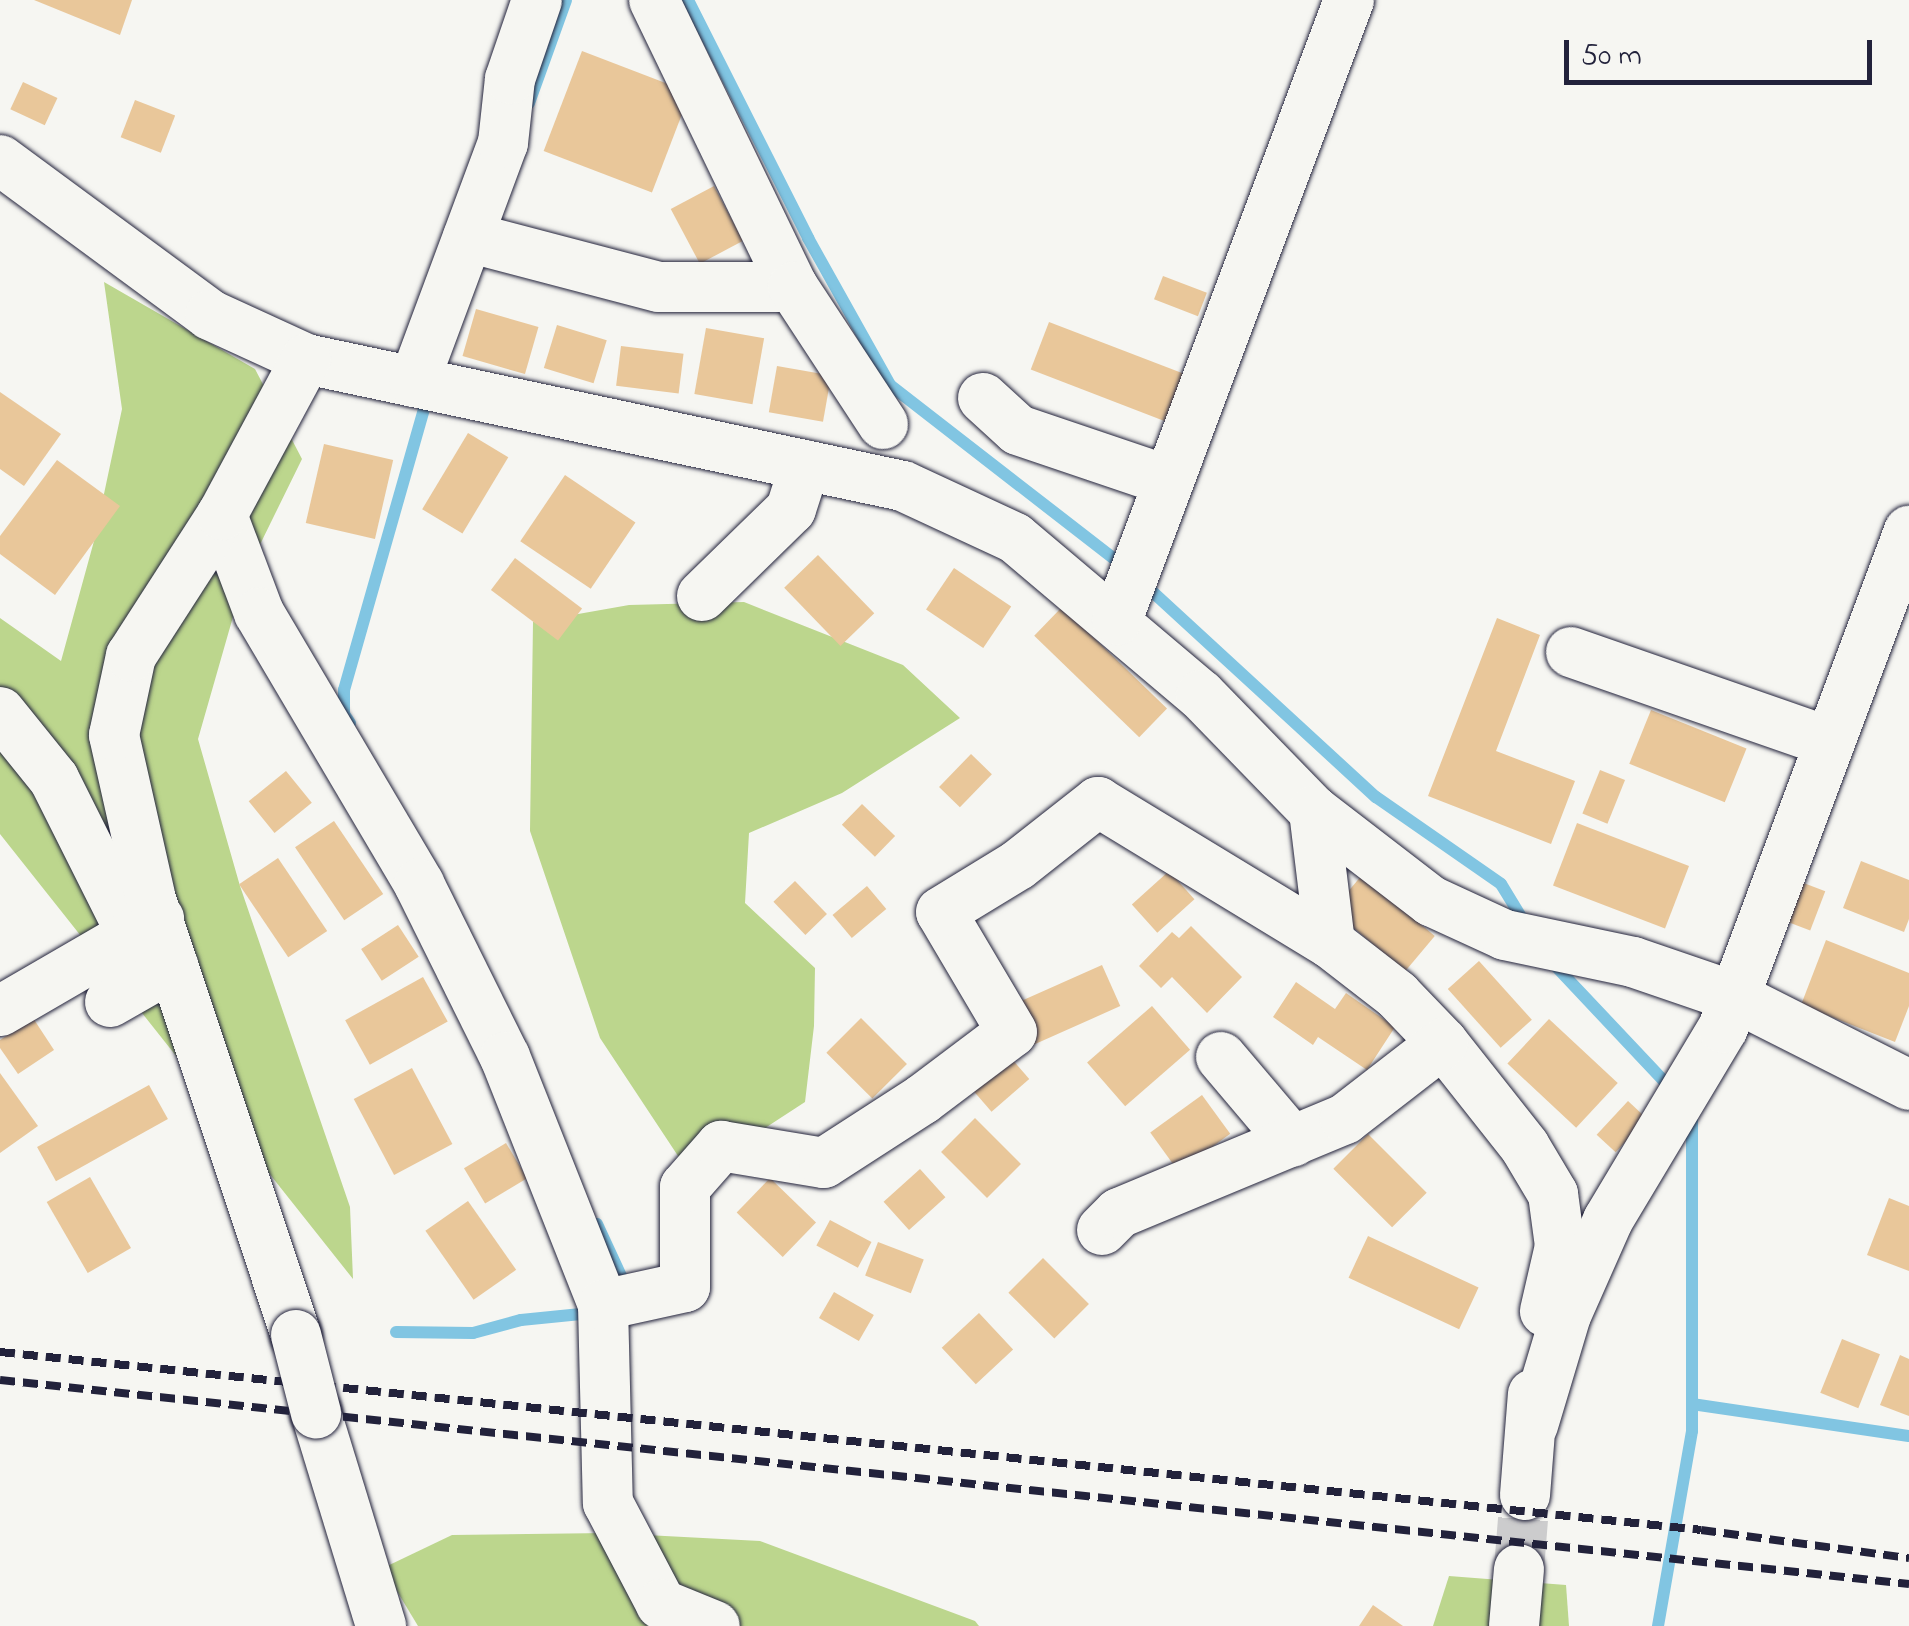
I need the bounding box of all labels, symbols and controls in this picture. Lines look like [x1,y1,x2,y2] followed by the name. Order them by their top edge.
[1569,20,1876,82] scale bar
[1581,35,1642,79] text: 50 m

